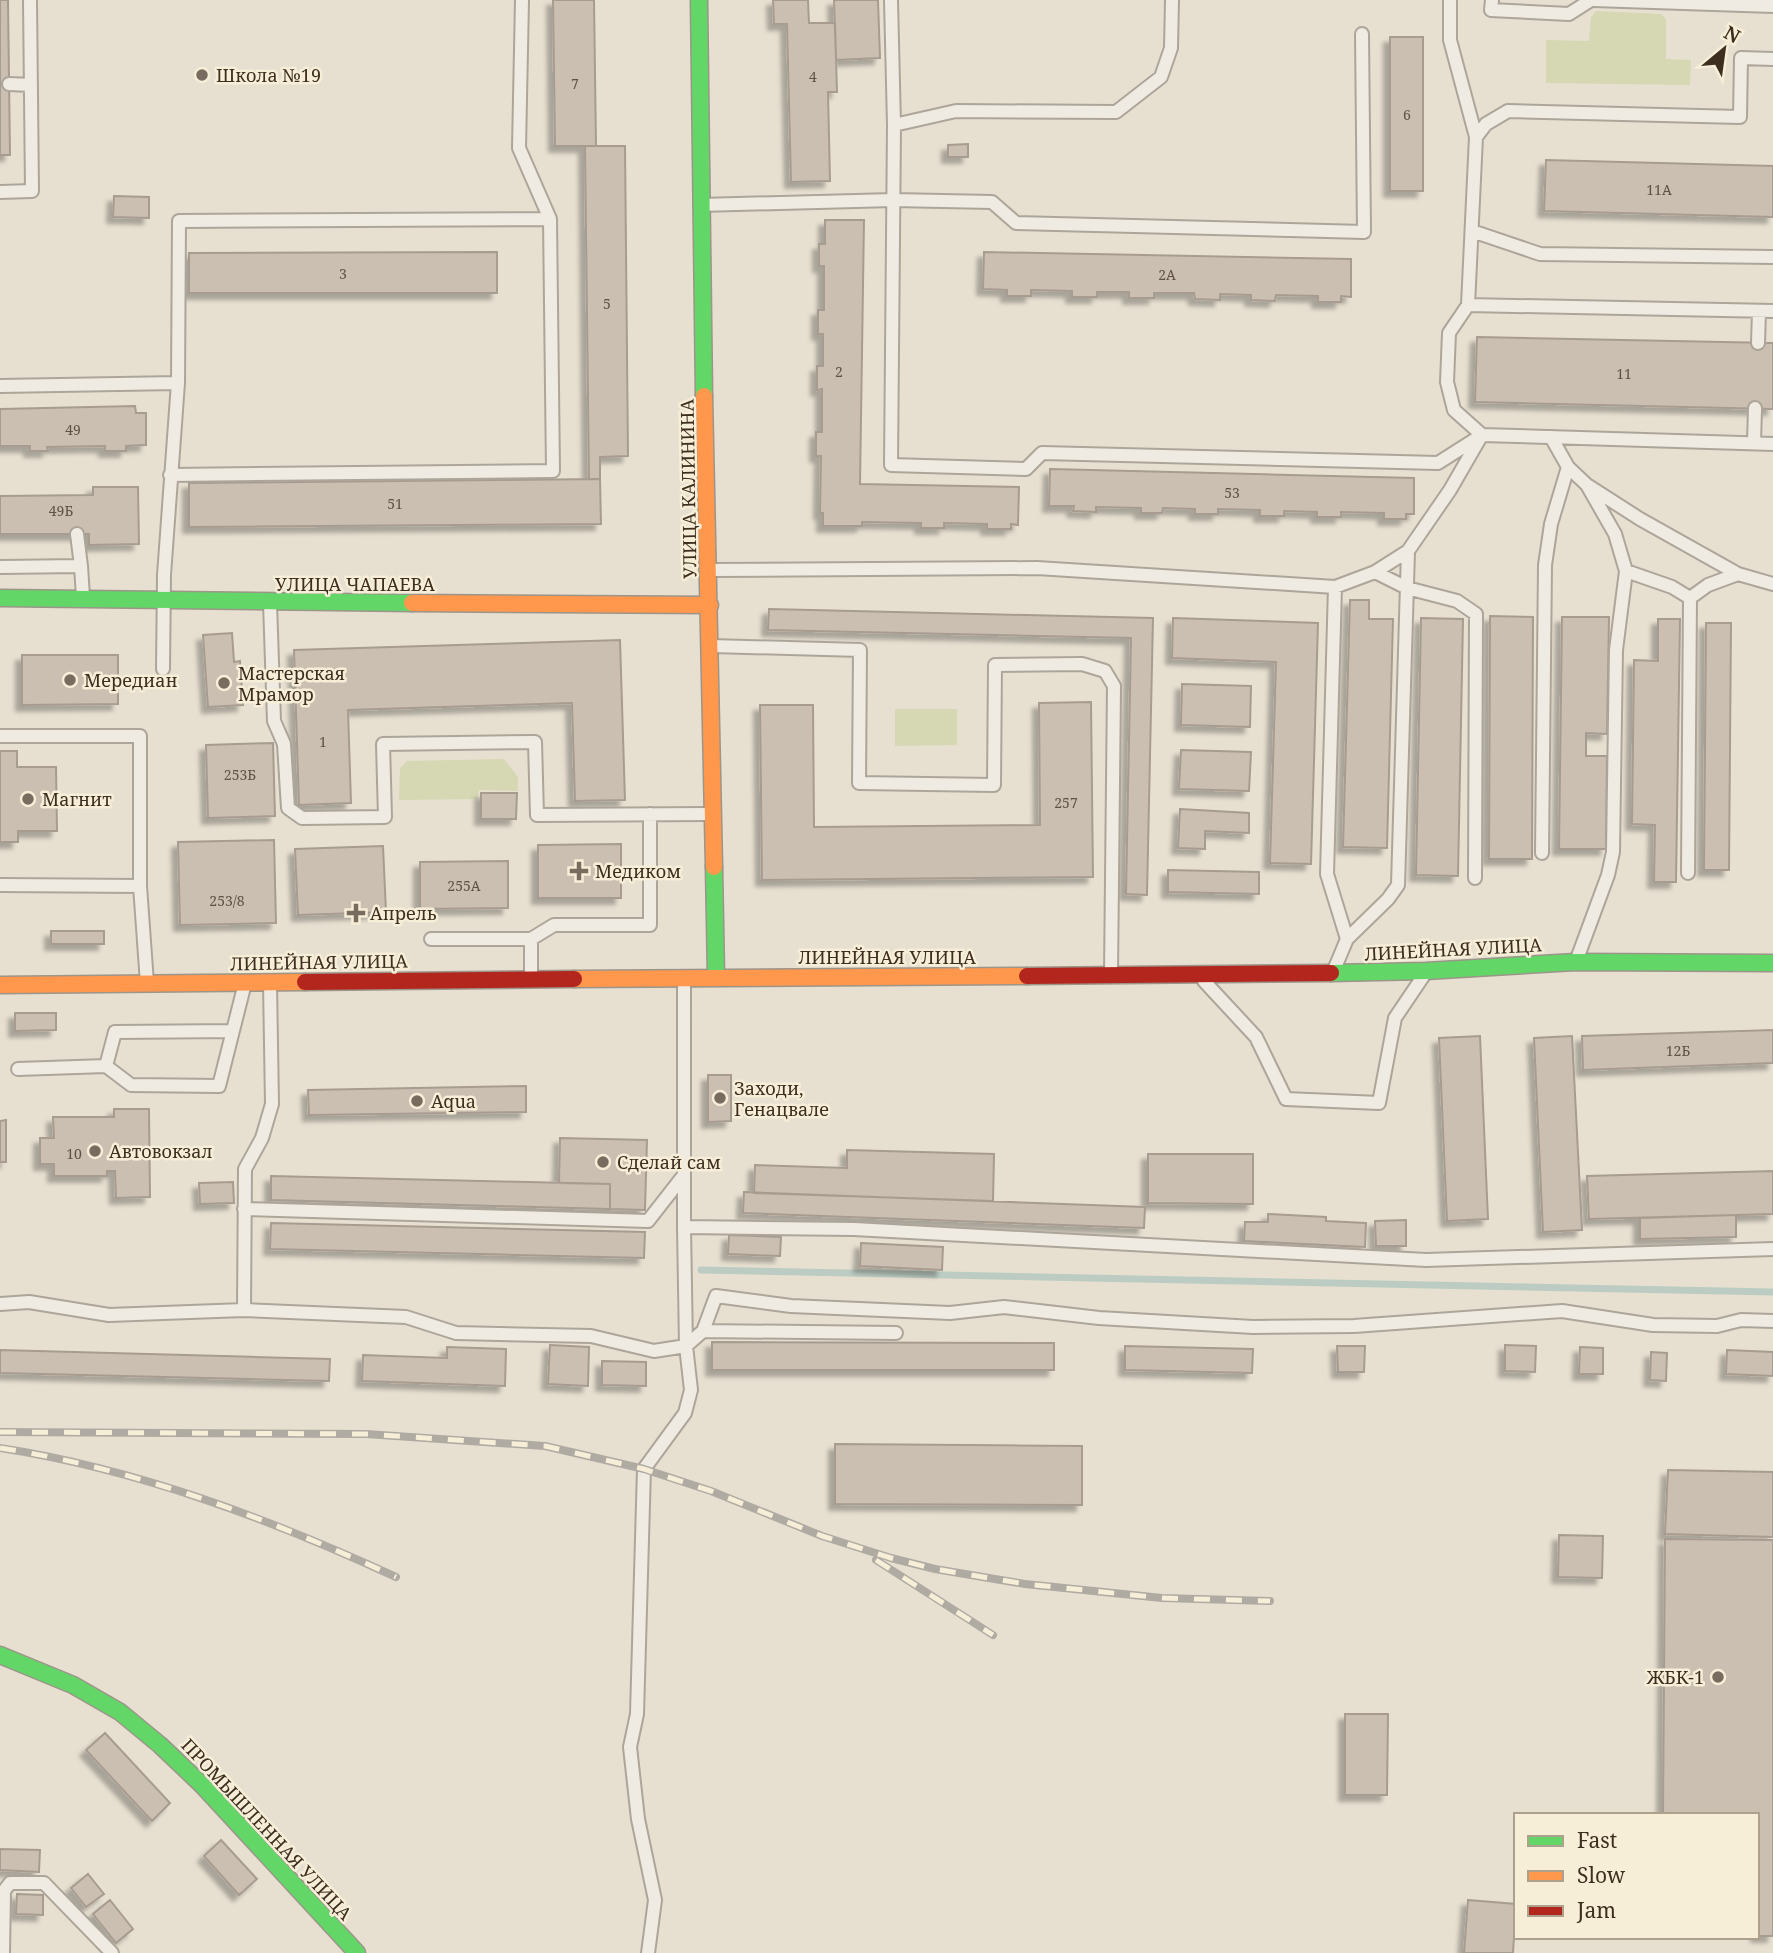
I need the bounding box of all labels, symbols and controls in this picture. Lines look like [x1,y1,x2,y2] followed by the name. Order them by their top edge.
[1689,14,1759,84] north arrow
[1719,19,1745,49] text: N
[216,63,321,87] place label: Школа №19
[194,67,210,83] marker: Школа №19
[809,67,817,86] house number: 4
[571,74,579,93] house number: 7
[1403,105,1411,124] house number: 6
[1646,180,1672,199] house number: 11А
[339,264,347,283] house number: 3
[1158,265,1176,284] house number: 2А
[603,294,611,313] house number: 5
[835,362,843,381] house number: 2
[1616,364,1632,383] house number: 11
[674,399,702,579] street label: УЛИЦА КАЛИНИНА
[65,420,81,439] house number: 49
[1224,483,1240,502] house number: 53
[387,494,403,513] house number: 51
[49,501,73,520] house number: 49Б
[275,572,435,596] street label: УЛИЦА ЧАПАЕВА
[238,661,345,706] place label: Мастерская Мрамор
[84,668,177,692] place label: Мередиан
[62,672,78,688] marker: Мередиан
[216,675,232,691] marker: Мастерская Мрамор
[319,732,327,751] house number: 1
[224,765,256,784] house number: 253Б
[42,787,112,811] place label: Магнит
[20,791,36,807] marker: Магнит
[1054,793,1078,812] house number: 257
[595,859,681,883] place label: Медиком
[569,861,589,881] marker: Медиком
[447,876,481,895] house number: 255А
[209,891,245,910] house number: 253/8
[370,901,437,925] place label: Апрель
[348,905,364,921] marker: Апрель
[1364,932,1543,966] street label: ЛИНЕЙНАЯ УЛИЦА
[798,945,976,969] street label: ЛИНЕЙНАЯ УЛИЦА
[230,948,408,976] street label: ЛИНЕЙНАЯ УЛИЦА
[1666,1041,1690,1060] house number: 12Б
[734,1076,829,1121] place label: Заходи, Генацвале
[431,1089,476,1113] place label: Aqua
[712,1090,728,1106] marker: Заходи, Генацвале
[409,1093,425,1109] marker: Aqua
[109,1139,212,1163] place label: Автовокзал
[87,1143,103,1159] marker: Автовокзал
[66,1144,82,1163] house number: 10
[617,1150,721,1174] place label: Сделай сам
[595,1154,611,1170] marker: Сделай сам
[1646,1665,1704,1689] place label: ЖБК-1
[1710,1669,1726,1685] marker: ЖБК-1
[176,1733,358,1925] street label: ПРОМЫШЛЕННАЯ УЛИЦА
[1514,1813,1759,1939] legend
[1577,1826,1617,1854] text: Fast
[1577,1861,1626,1889] text: Slow
[1576,1896,1616,1924] text: Jam

